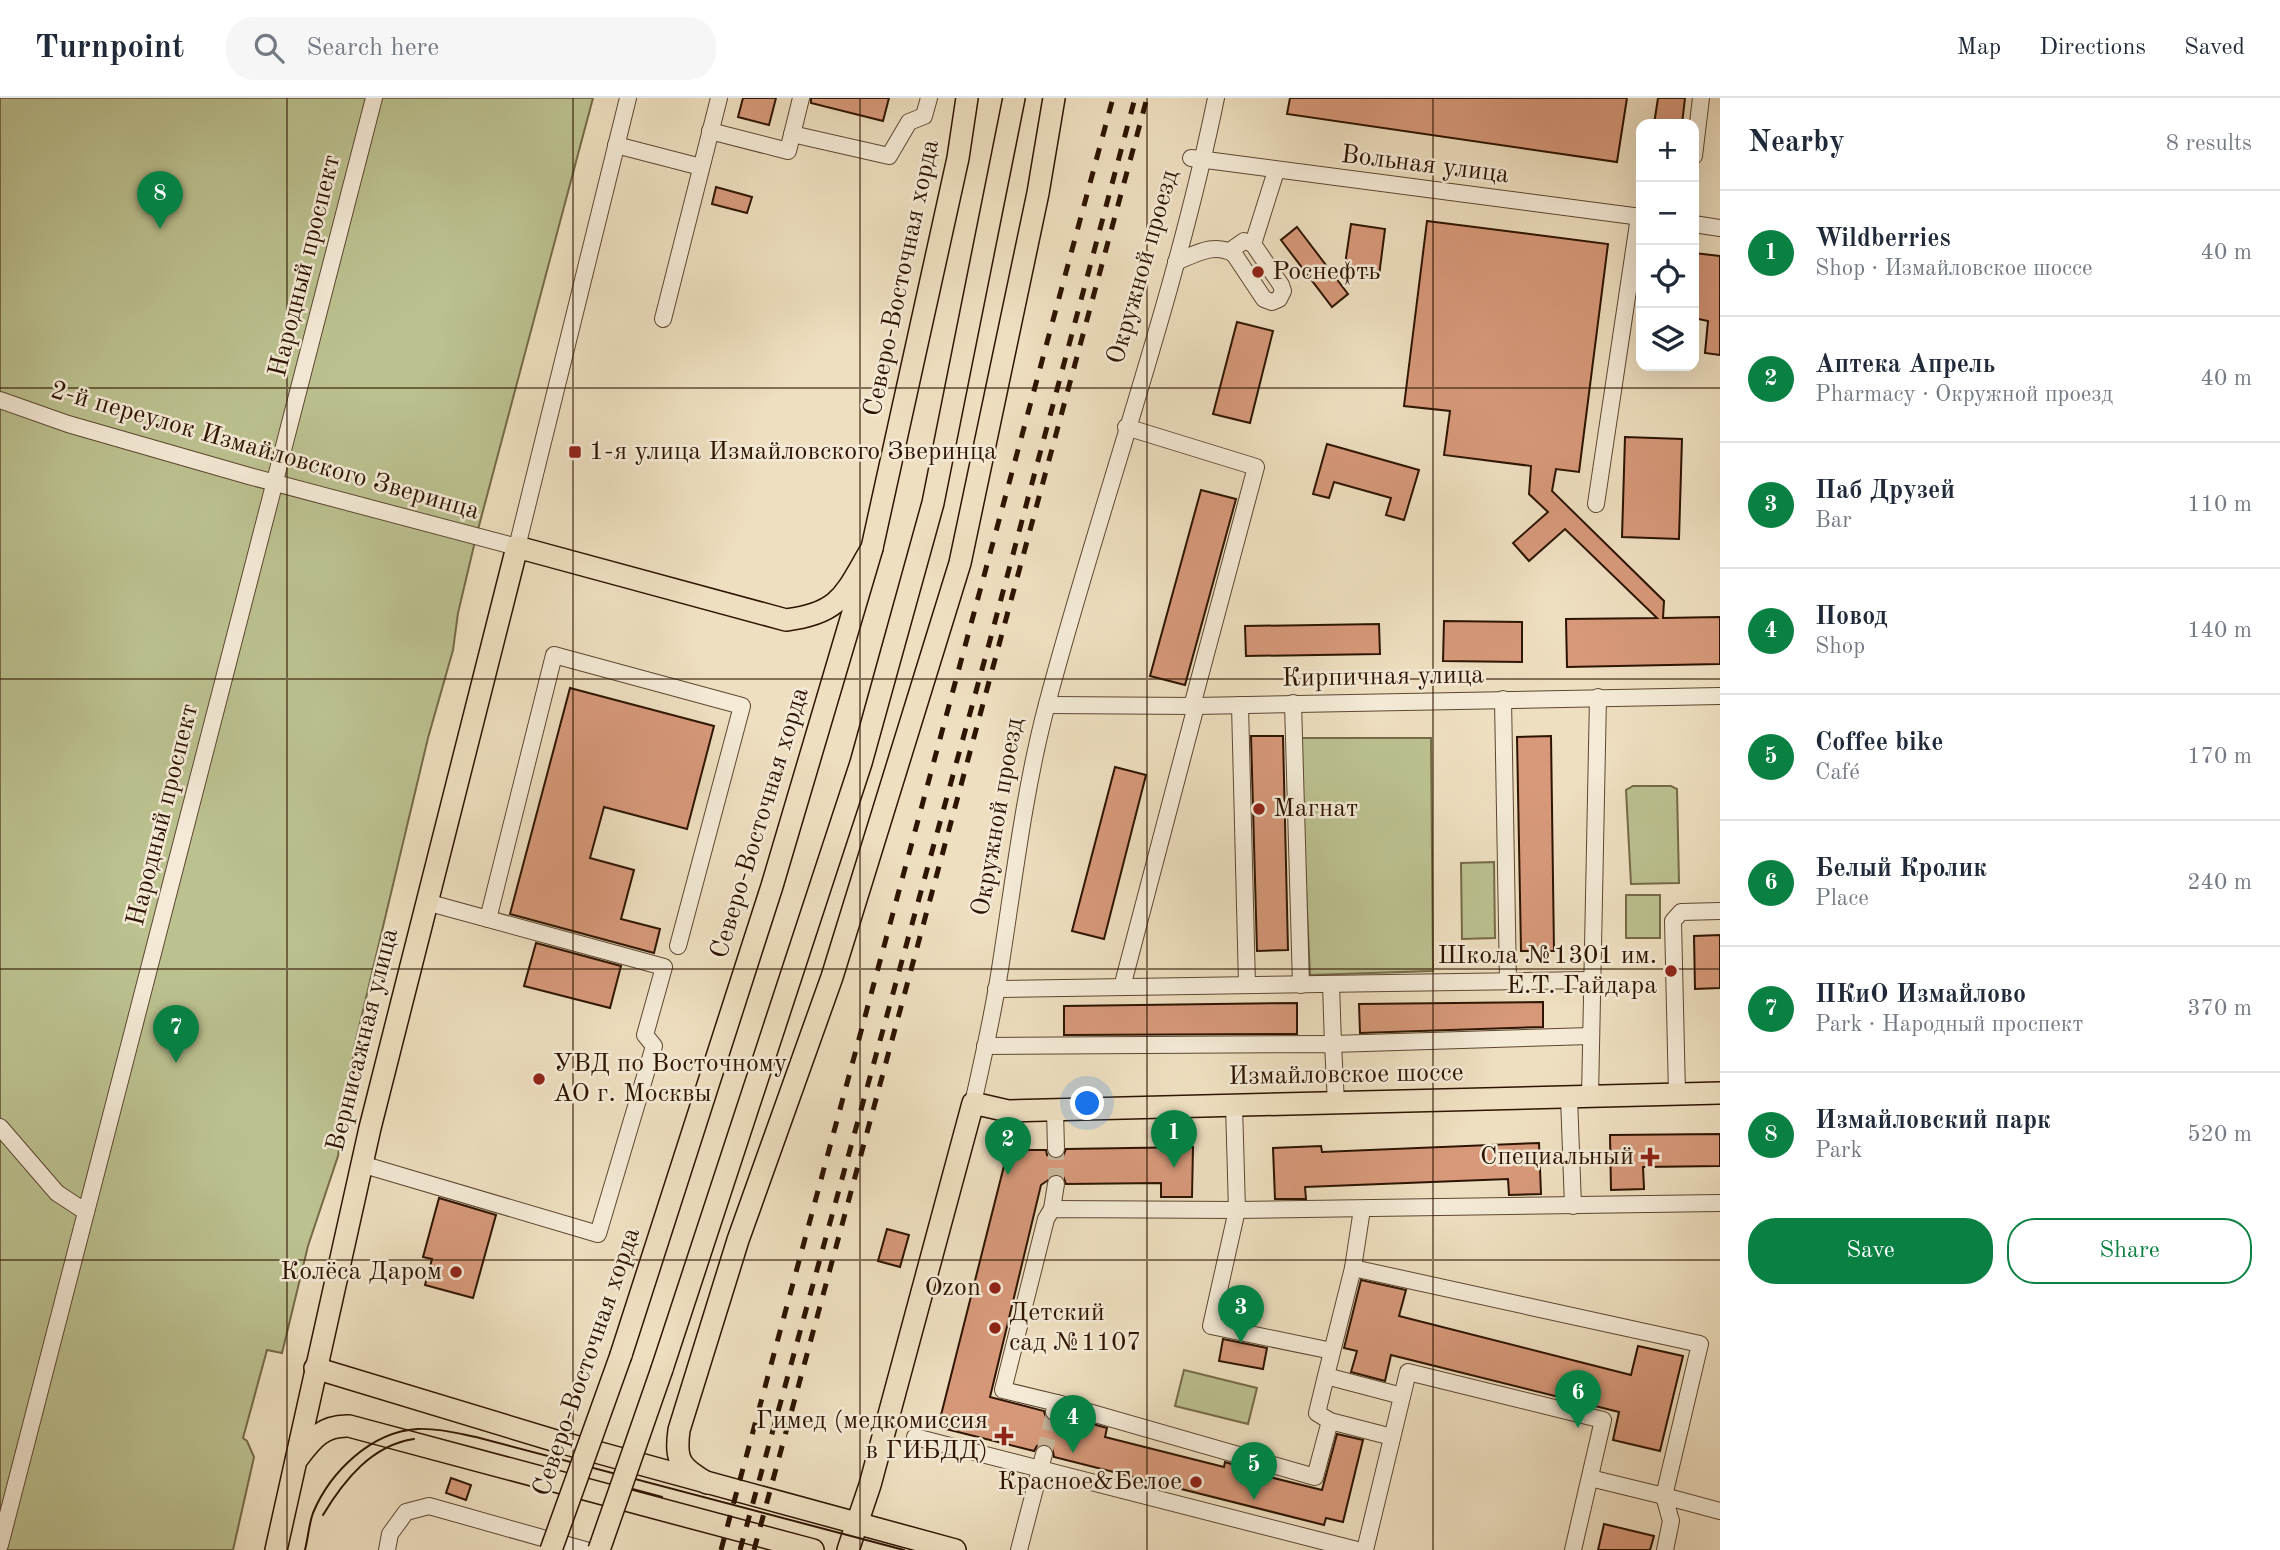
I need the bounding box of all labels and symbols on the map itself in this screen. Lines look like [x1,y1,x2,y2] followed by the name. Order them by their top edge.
[860,137,944,419] street label: Северо-Восточная хорда
[1339,142,1511,188] street label: Вольная улица
[265,152,345,380] street label: Народный проспект
[1103,167,1183,367] street label: Окружной проезд
[137,171,183,229] pin: 8
[1272,259,1380,285] place label: Роснефть
[1250,264,1266,280] marker: Роснефть
[48,377,482,525] street label: 2-й переулок Измайловского Зверинца
[589,439,997,465] place label: 1-я улица Измайловского Зверинца
[567,444,583,460] marker: 1-я улица Измайловского Зверинца
[1282,662,1484,692] street label: Кирпичная улица
[706,684,814,962] street label: Северо-Восточная хорда
[123,701,203,929] street label: Народный проспект
[968,716,1028,918] street label: Окружной проезд
[1273,796,1358,822] place label: Магнат
[1251,801,1267,817] marker: Магнат
[323,926,403,1154] street label: Вернисажная улица
[1438,943,1657,999] place label: Школа №1301 им. Е.Т. Гайдара
[1663,963,1679,979] marker: Школа №1301 им. Е.Т. Гайдара
[153,1005,199,1063] pin: 7
[553,1051,788,1107] place label: УВД по Восточному АО г. Москвы
[1228,1060,1464,1090] street label: Измайловское шоссе
[531,1071,547,1087] marker: УВД по Восточному АО г. Москвы
[1070,1086,1104,1120] your location
[1151,1110,1197,1168] pin: 1
[985,1117,1031,1175] pin: 2
[1480,1144,1634,1170] place label: Специальный
[1640,1147,1660,1167] marker: Специальный
[529,1224,645,1500] street label: Северо-Восточная хорда
[280,1259,442,1285] place label: Колёса Даром
[448,1264,464,1280] marker: Колёса Даром
[924,1275,981,1301] place label: Ozon
[987,1280,1003,1296] marker: Ozon
[1218,1285,1264,1343] pin: 3
[1009,1300,1141,1356] place label: Детский сад №1107
[987,1320,1003,1336] marker: Детский сад №1107
[1555,1370,1601,1428] pin: 6
[1050,1395,1096,1453] pin: 4
[756,1408,988,1464] place label: Гимед (медкомиссия в ГИБДД)
[994,1426,1014,1446] marker: Гимед (медкомиссия в ГИБДД)
[1231,1442,1277,1500] pin: 5
[998,1469,1182,1495] place label: Красное&Белое
[1188,1474,1204,1490] marker: Красное&Белое

